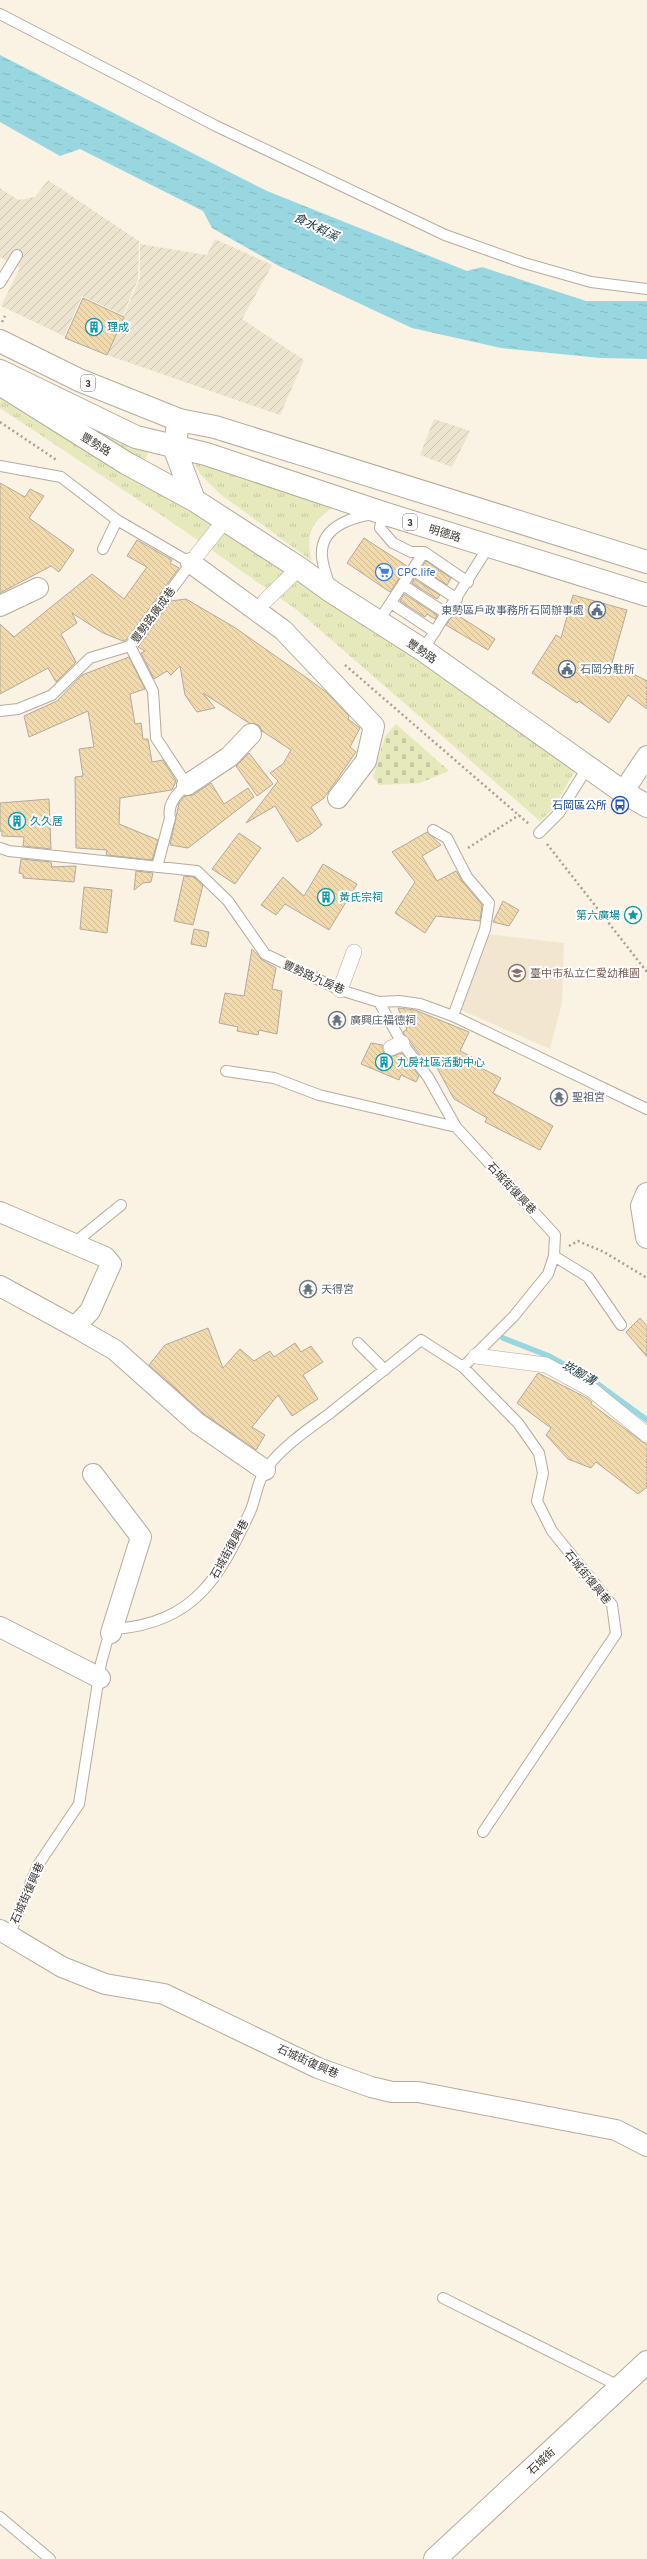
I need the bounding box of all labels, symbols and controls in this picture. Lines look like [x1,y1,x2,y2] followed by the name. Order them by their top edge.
[290,210,342,246] water label: 食水嵙溪
[84,317,104,337] building icon: 理成
[107,321,129,335] place label: 理成
[81,375,95,391] road number: 3
[78,430,113,460] street label: 豐勢路
[403,514,417,530] road number: 3
[427,522,463,545] street label: 明德路
[374,562,394,582] supermarket icon: CPC.life
[397,566,436,580] place label: CPC.life
[129,585,179,646] street label: 豐勢路廣成巷
[587,600,607,620] public building icon: 東勢區戶政事務所石岡辦事處
[441,604,584,618] place label: 東勢區戶政事務所石岡辦事處
[404,637,439,667] street label: 豐勢路
[557,659,577,679] public building icon: 石岡分駐所
[580,663,635,677] place label: 石岡分駐所
[610,795,630,815] bus stop icon: 石岡區公所
[552,799,607,813] place label: 石岡區公所
[7,811,27,831] building icon: 久久居
[30,815,63,829] place label: 久久居
[316,887,336,907] building icon: 黃氏宗祠
[339,891,383,905] place label: 黃氏宗祠
[623,905,643,925] place icon: 第六廣場
[576,909,620,923] place label: 第六廣場
[281,958,347,998] street label: 豐勢路九房巷
[507,963,527,983] school or university icon: 臺中市私立仁愛幼稚園
[530,967,640,981] place label: 臺中市私立仁愛幼稚園
[327,1010,347,1030] temple icon: 廣興庄福德祠
[350,1014,416,1028] place label: 廣興庄福德祠
[374,1052,394,1072] building icon: 九房社區活動中心
[397,1056,485,1070] place label: 九房社區活動中心
[549,1087,569,1107] temple icon: 聖祖宮
[572,1091,605,1105] place label: 聖祖宮
[484,1160,539,1218] street label: 石城街復興巷
[298,1279,318,1299] temple icon: 天得宮
[321,1283,354,1297] place label: 天得宮
[559,1358,600,1391] water label: 崁腳溝
[208,1517,252,1582] street label: 石城街復興巷
[561,1548,613,1608] street label: 石城街復興巷
[8,1860,48,1926] street label: 石城街復興巷
[275,2042,341,2082] street label: 石城街復興巷
[525,2445,559,2478] street label: 石城街

